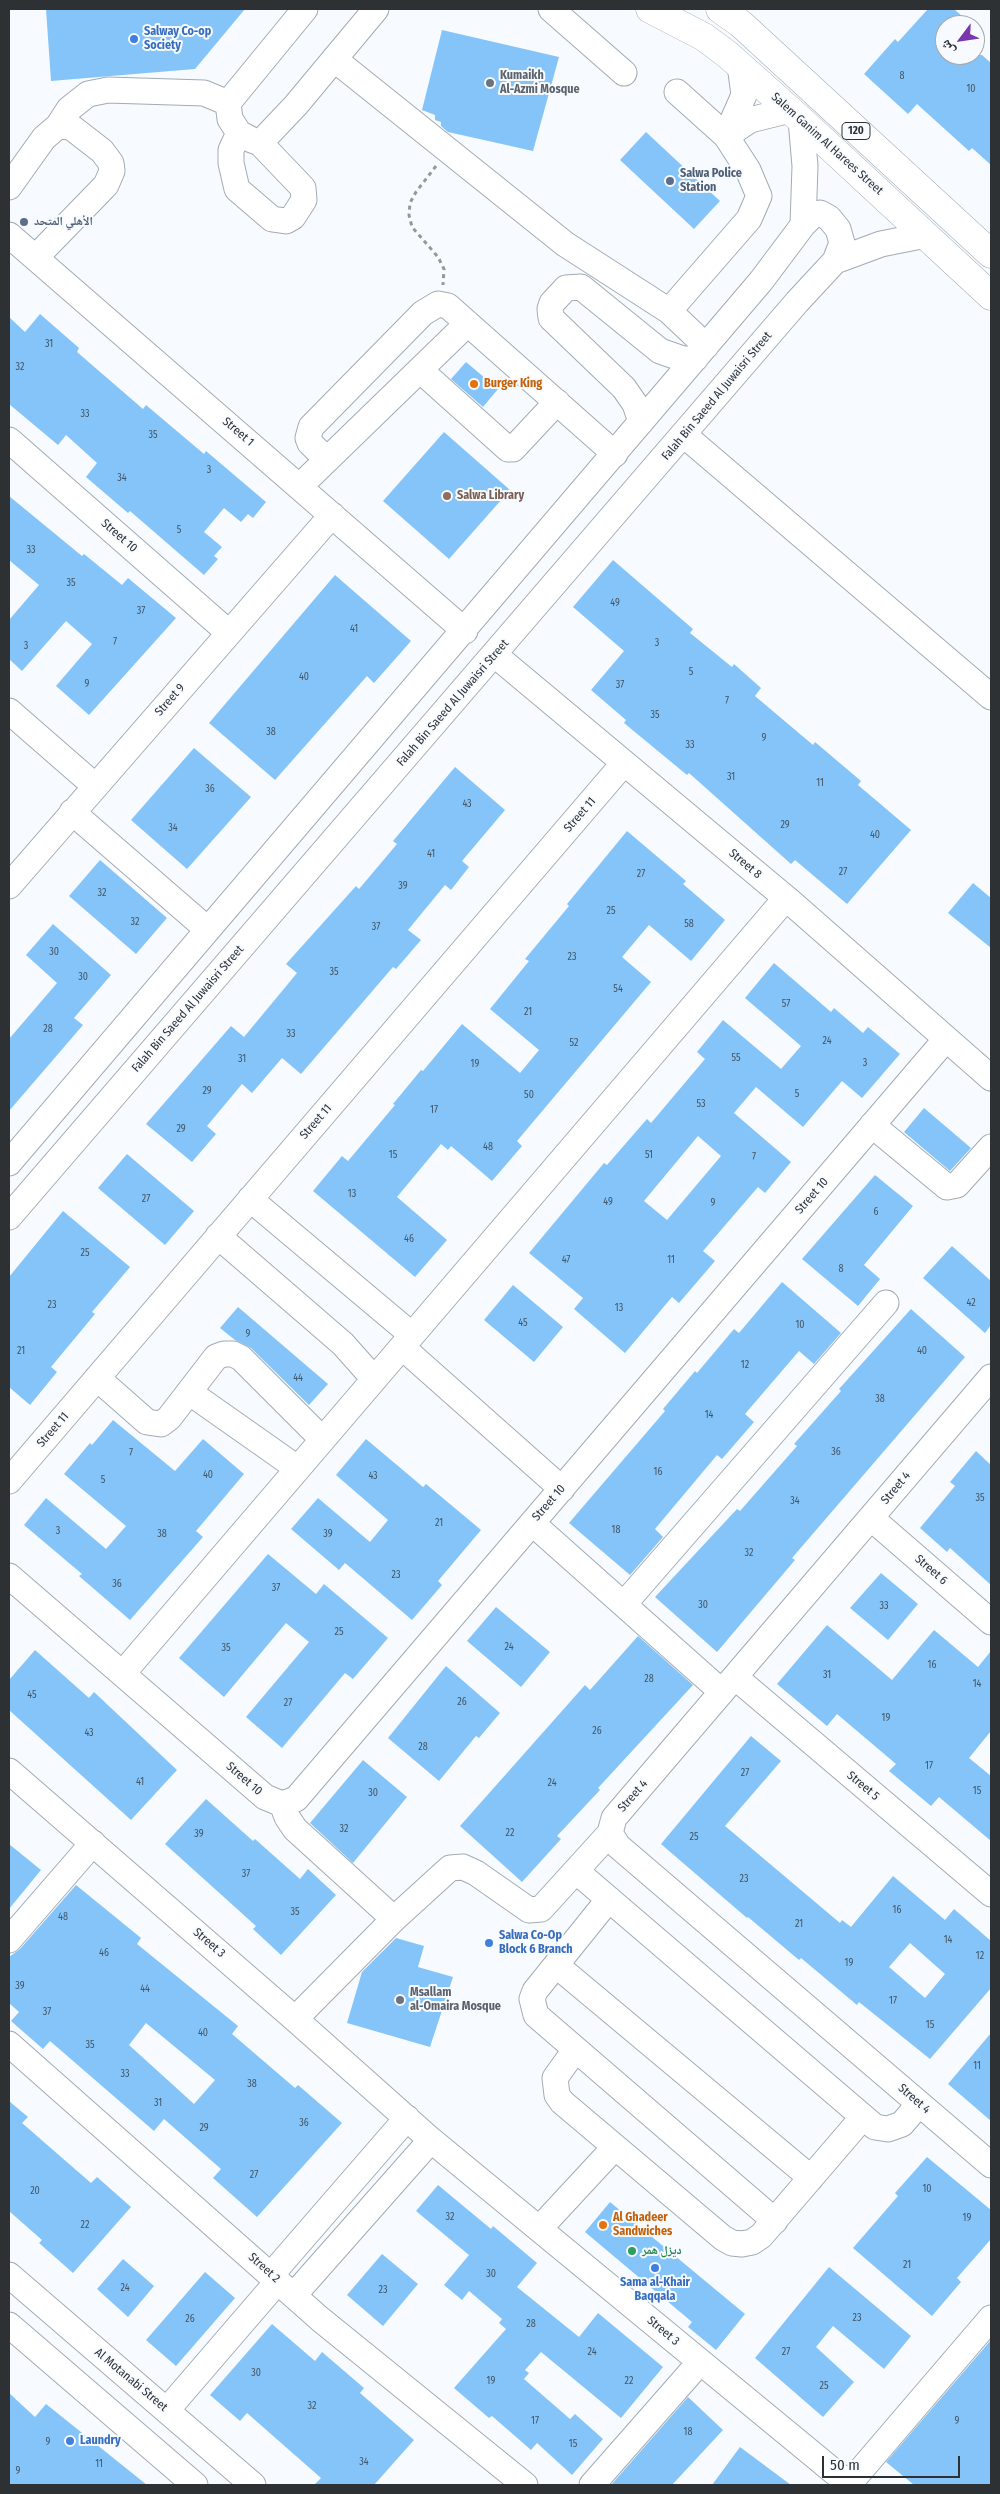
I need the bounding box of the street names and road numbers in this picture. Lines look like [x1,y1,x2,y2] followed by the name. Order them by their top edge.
[768,90,886,198] street label: Salem Ganim Al Harees Street
[842,122,870,140] road number: 120
[659,329,775,463] street label: Falah Bin Saeed Al Juwaisri Street
[219,414,257,450] street label: Street 1
[98,516,140,556] street label: Street 10
[394,637,512,769] street label: Falah Bin Saeed Al Juwaisri Street
[152,681,188,719] street label: Street 9
[561,795,599,835] street label: Street 11
[726,846,764,882] street label: Street 8
[129,943,247,1075] street label: Falah Bin Saeed Al Juwaisri Street
[297,1102,335,1142] street label: Street 11
[792,1175,832,1217] street label: Street 10
[34,1410,72,1450] street label: Street 11
[878,1469,914,1507] street label: Street 4
[529,1482,569,1524] street label: Street 10
[912,1552,950,1588] street label: Street 6
[223,1759,265,1799] street label: Street 10
[844,1768,882,1804] street label: Street 5
[615,1777,651,1815] street label: Street 4
[190,1925,228,1961] street label: Street 3
[895,2081,933,2117] street label: Street 4
[245,2250,283,2286] street label: Street 2
[644,2313,682,2349] street label: Street 3
[92,2345,170,2415] street label: Al Motanabi Street

